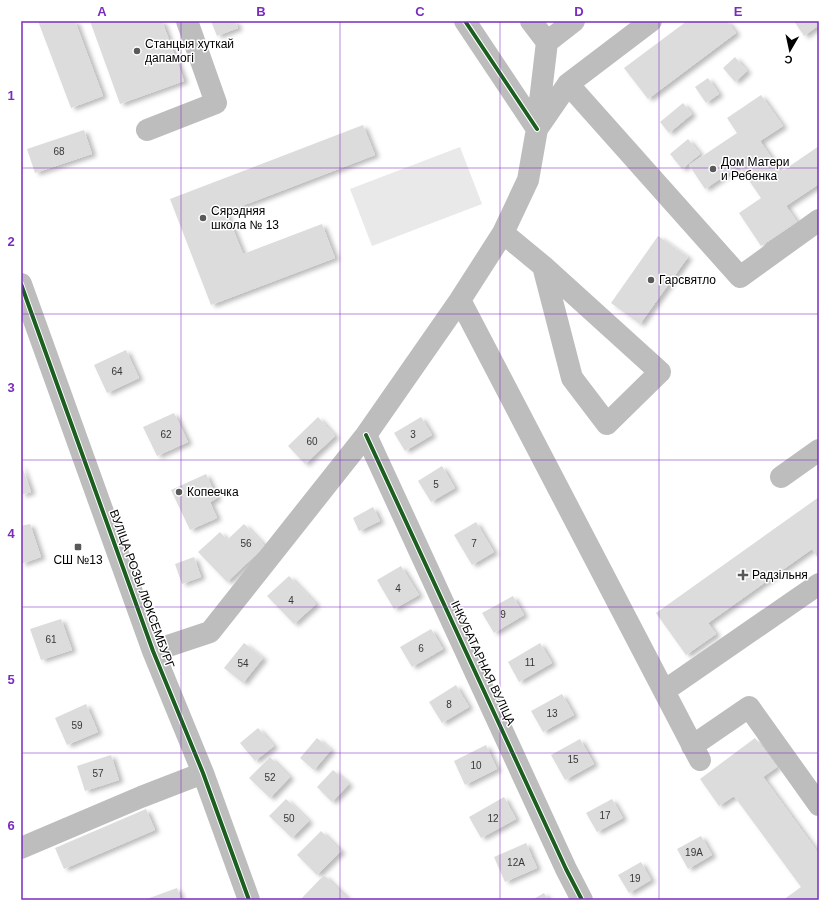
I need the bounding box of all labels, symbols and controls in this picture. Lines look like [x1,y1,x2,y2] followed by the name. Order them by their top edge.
[97,4,107,19] text: A
[256,4,266,19] text: B
[415,4,425,19] text: C
[574,4,584,19] text: D
[734,4,743,19] text: E
[770,30,810,70] north arrow
[145,37,234,65] place label: Станцыя хуткай дапамогі
[132,46,142,56] marker: Станцыя хуткай дапамогі
[784,53,793,66] text: С
[7,88,15,103] text: 1
[53,146,65,157] house number: 68
[721,155,789,183] place label: Дом Матери и Ребенка
[708,164,718,174] marker: Дом Матери и Ребенка
[211,204,279,232] place label: Сярэдняя школа № 13
[198,213,208,223] marker: Сярэдняя школа № 13
[7,234,15,249] text: 2
[659,273,716,287] place label: Гарсвятло
[646,275,656,285] marker: Гарсвятло
[111,366,123,377] house number: 64
[7,380,15,395] text: 3
[160,429,172,440] house number: 62
[410,429,416,440] house number: 3
[306,436,318,447] house number: 60
[433,479,439,490] house number: 5
[187,485,239,499] place label: Копеечка
[174,487,184,497] marker: Копеечка
[107,508,177,671] street label: ВУЛІЦА РОЗЫ ЛЮКСЕМБУРГ
[7,526,15,541] text: 4
[240,538,252,549] house number: 56
[471,538,477,549] house number: 7
[73,542,83,552] marker: СШ №13
[53,553,103,567] place label: СШ №13
[752,568,808,582] place label: Радзільня
[737,569,749,581] marker: Радзільня
[395,583,401,594] house number: 4
[288,595,294,606] house number: 4
[448,598,518,728] street label: ІНКУБАТАРНАЯ ВУЛІЦА
[500,609,506,620] house number: 9
[45,634,57,645] house number: 61
[418,643,424,654] house number: 6
[525,657,536,668] house number: 11
[237,658,249,669] house number: 54
[7,672,15,687] text: 5
[446,699,452,710] house number: 8
[546,708,558,719] house number: 13
[71,720,83,731] house number: 59
[567,754,579,765] house number: 15
[470,760,482,771] house number: 10
[92,768,104,779] house number: 57
[264,772,276,783] house number: 52
[599,810,611,821] house number: 17
[283,813,295,824] house number: 50
[487,813,499,824] house number: 12
[7,818,15,833] text: 6
[685,847,703,858] house number: 19А
[507,857,525,868] house number: 12А
[629,873,641,884] house number: 19

